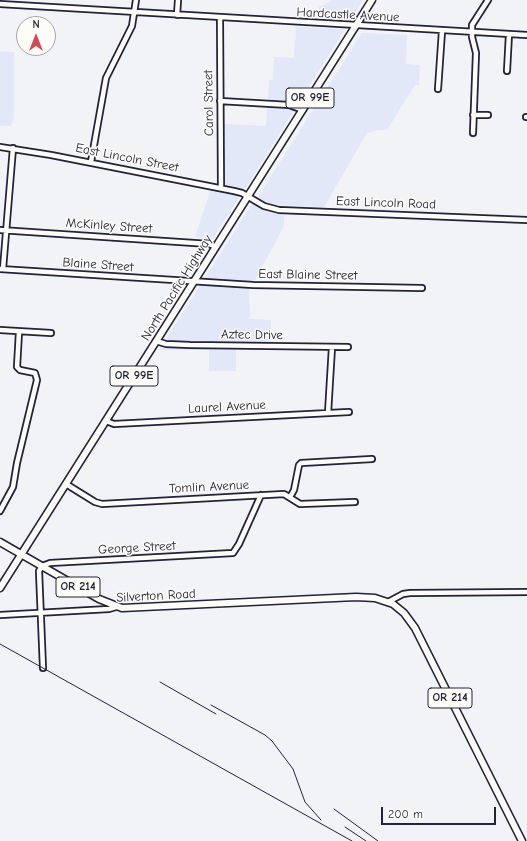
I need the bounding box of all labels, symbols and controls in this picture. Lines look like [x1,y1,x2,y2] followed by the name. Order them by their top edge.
[296,5,400,25] street label: Hardcastle Avenue
[16,16,56,56] north arrow
[32,18,40,31] text: N
[201,70,217,136] street label: Carol Street
[286,88,334,108] road number: OR 99E
[74,140,180,176] street label: East Lincoln Street
[336,193,436,213] street label: East Lincoln Road
[65,215,153,237] street label: McKinley Street
[138,232,216,344] street label: North Pacific Highway
[62,255,134,275] street label: Blaine Street
[258,266,358,284] street label: East Blaine Street
[221,327,283,343] street label: Aztec Drive
[110,366,158,386] road number: OR 99E
[188,397,266,417] street label: Laurel Avenue
[169,477,249,497] street label: Tomlin Avenue
[98,538,176,558] street label: George Street
[56,577,100,597] road number: OR 214
[116,586,196,606] street label: Silverton Road
[428,688,472,708] road number: OR 214
[383,799,498,825] scale bar
[388,807,423,821] text: 200 m

